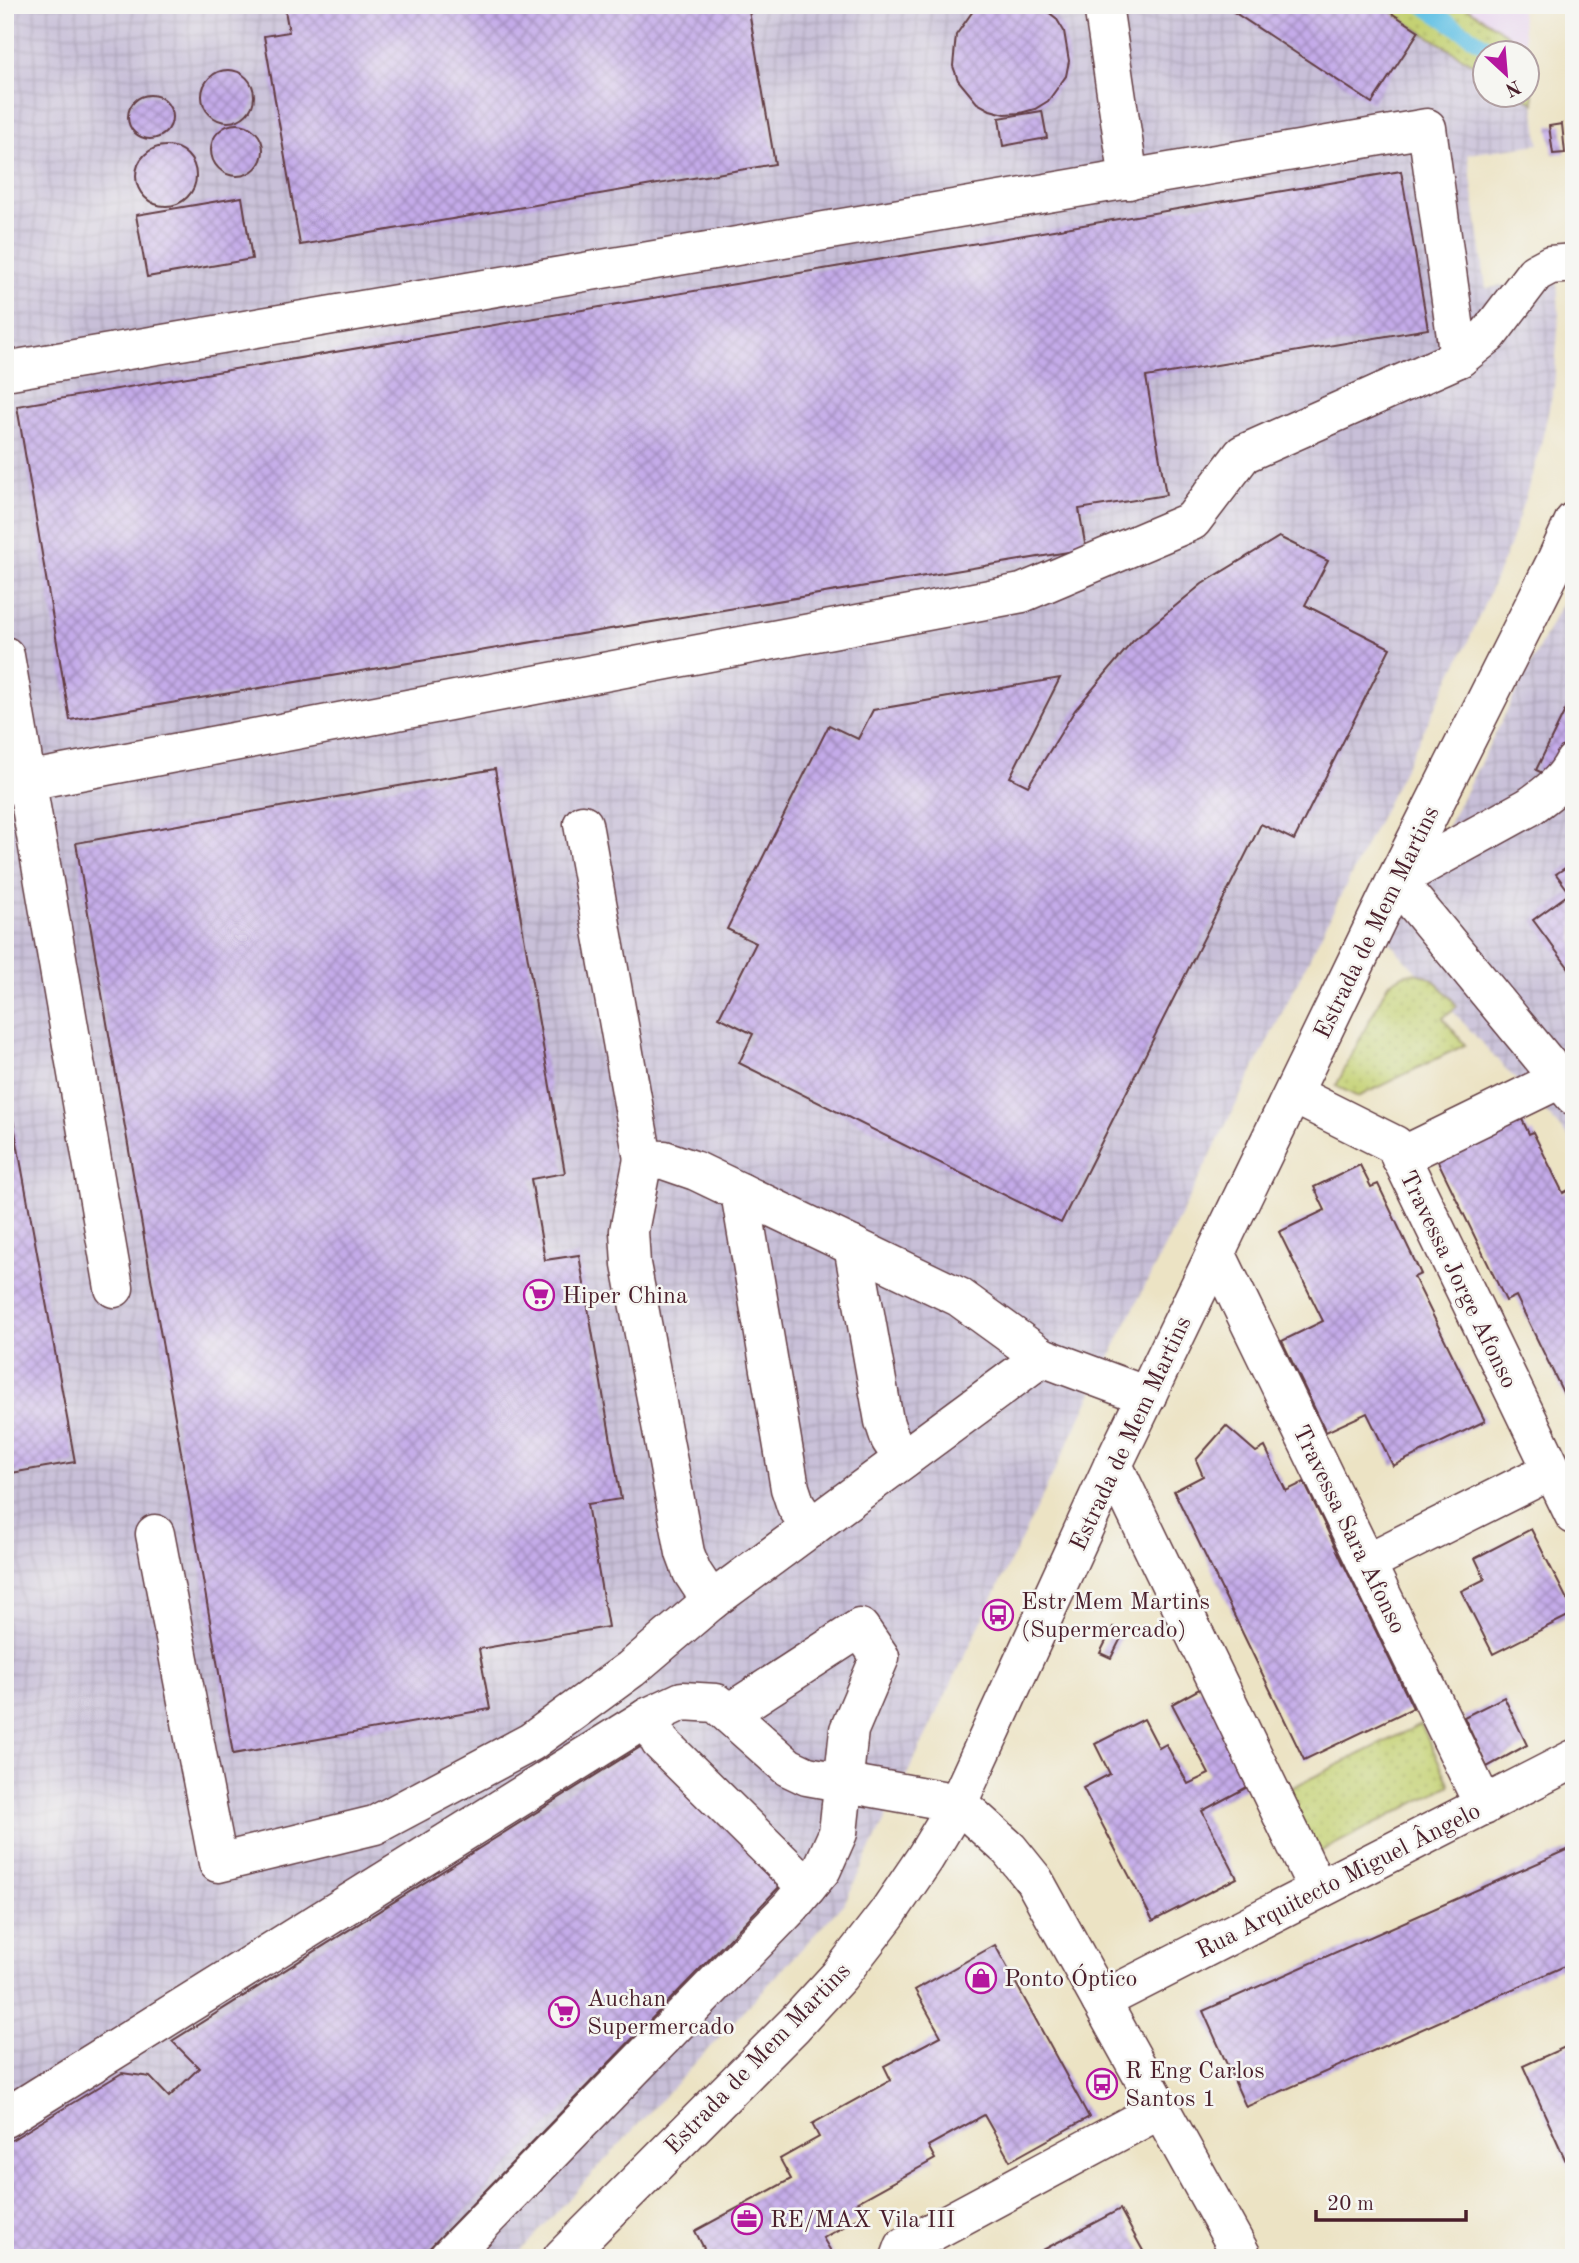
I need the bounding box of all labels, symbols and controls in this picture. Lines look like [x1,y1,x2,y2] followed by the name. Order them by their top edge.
[1470,38,1540,108] north arrow
[1501,75,1523,99] text: N
[1311,803,1445,1043] street label: Estrada de Mem Martins
[1394,1167,1520,1393] street label: Travessa Jorge Afonso
[522,1278,556,1312] supermarket icon: Hiper China
[562,1285,688,1309] place label: Hiper China
[1067,1313,1197,1555] street label: Estrada de Mem Martins
[1287,1422,1409,1638] street label: Travessa Sara Afonso
[1021,1591,1210,1643] place label: Estr Mem Martins (Supermercado)
[981,1598,1015,1632] bus stop icon: Estr Mem Martins (Supermercado)
[1191,1796,1485,1964] street label: Rua Arquitecto Miguel Ângelo
[661,1959,856,2160] street label: Estrada de Mem Martins
[964,1961,998,1995] shop icon: Ponto Óptico
[1004,1963,1137,1992] place label: Ponto Óptico
[587,1988,735,2040] place label: Auchan Supermercado
[547,1995,581,2029] supermarket icon: Auchan Supermercado
[1125,2060,1265,2112] place label: R Eng Carlos Santos 1
[1085,2067,1119,2101] bus stop icon: R Eng Carlos Santos 1
[1316,2179,1467,2223] scale bar
[1327,2194,1374,2215] text: 20 m
[730,2202,764,2236] office icon: RE/MAX Vila III
[770,2209,955,2233] place label: RE/MAX Vila III

